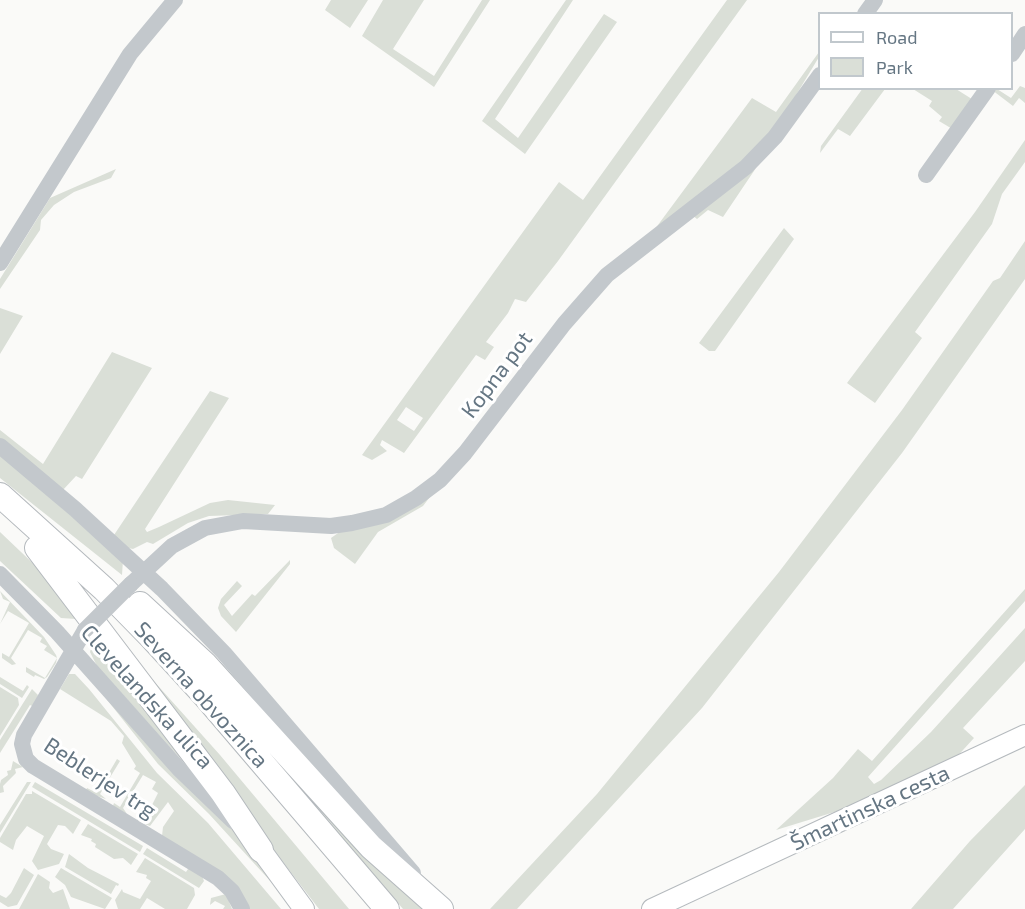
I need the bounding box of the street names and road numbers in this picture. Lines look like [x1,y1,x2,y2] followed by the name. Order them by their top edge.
[456,327,538,423] street label: Kopna pot
[129,617,273,773] street label: Severna obvoznica
[75,619,219,775] street label: Clevelandska ulica
[39,732,161,824] street label: Beblerjev trg
[786,760,954,856] street label: Šmartinska cesta

